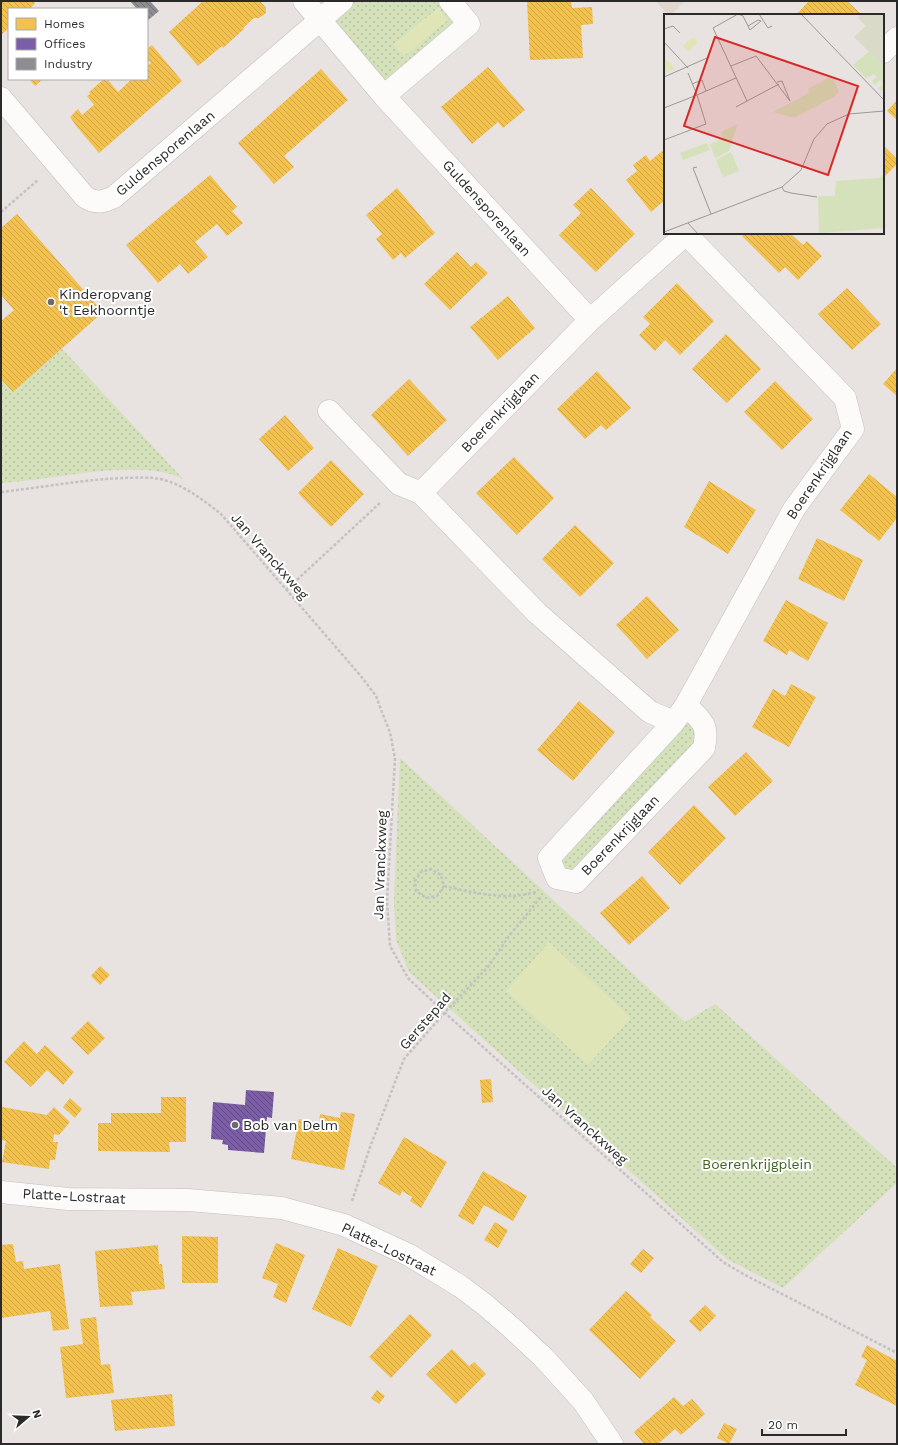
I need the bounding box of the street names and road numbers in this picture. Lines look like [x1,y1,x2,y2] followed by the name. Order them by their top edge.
[112,107,218,199] street label: Guldensporenlaan
[440,157,534,259] street label: Guldensporenlaan
[458,369,542,455] street label: Boerenkrijglaan
[783,426,855,522] street label: Boerenkrijglaan
[228,509,312,603] street label: Jan Vranckxweg
[578,792,662,878] street label: Boerenkrijglaan
[370,809,390,920] street label: Jan Vranckxweg
[396,989,454,1053] street label: Gerstepad
[539,1082,631,1168] street label: Jan Vranckxweg
[22,1185,126,1207] street label: Platte-Lostraat
[339,1219,439,1279] street label: Platte-Lostraat

